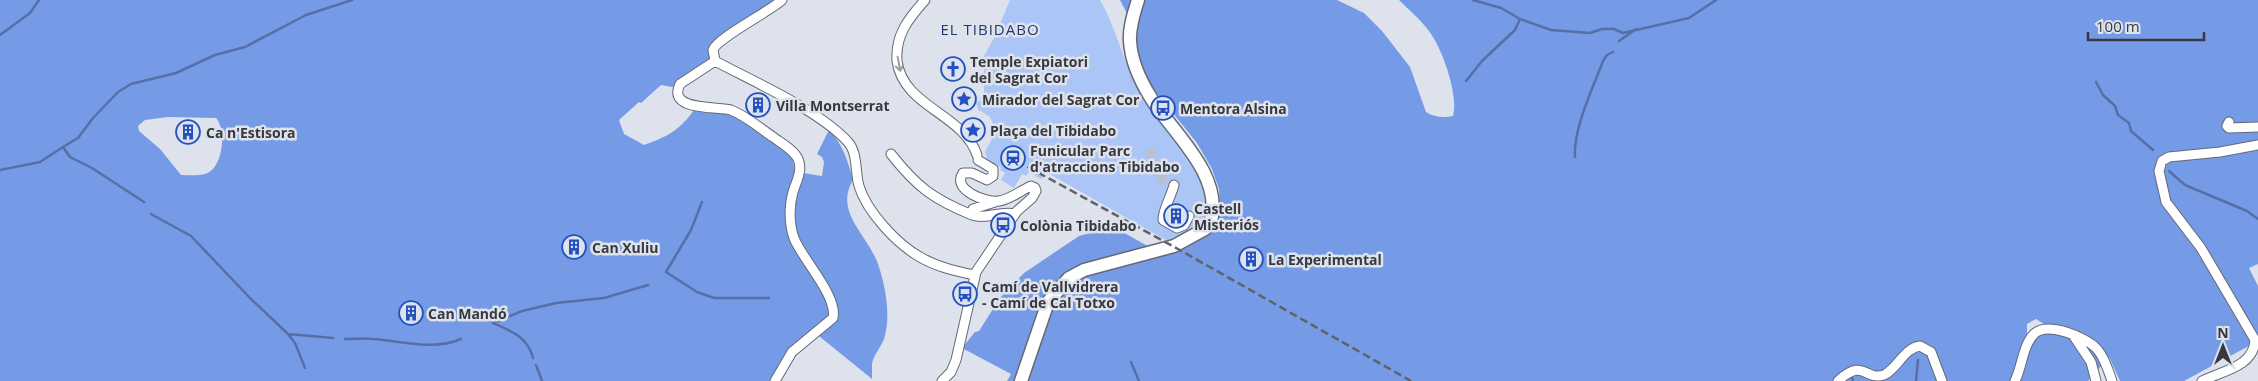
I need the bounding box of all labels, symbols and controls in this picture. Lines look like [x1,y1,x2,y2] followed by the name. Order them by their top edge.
[2088,10,2204,42] scale bar
[2096,16,2140,36] text: 100 m
[940,19,1040,39] district label: EL TIBIDABO
[970,52,1088,87] place label: Temple Expiatori del Sagrat Cor
[894,55,904,71] one-way arrow
[940,56,966,82] church icon: Temple Expiatori del Sagrat Cor
[951,86,977,112] place icon: Mirador del Sagrat Cor
[982,90,1140,109] place label: Mirador del Sagrat Cor
[745,92,771,118] building icon: Villa Montserrat
[1150,95,1176,121] bus stop icon: Mentora Alsina
[776,96,890,115] place label: Villa Montserrat
[1180,99,1287,118] place label: Mentora Alsina
[960,117,986,143] place icon: Plaça del Tibidabo
[175,119,201,145] building icon: Ca n'Estisora
[990,121,1117,140] place label: Plaça del Tibidabo
[206,123,296,142] place label: Ca n'Estisora
[1030,141,1180,176] place label: Funicular Parc d'atraccions Tibidabo
[1000,145,1026,171] station icon: Funicular Parc d'atraccions Tibidabo
[1194,199,1259,234] place label: Castell Misteriós
[1163,203,1189,229] building icon: Castell Misteriós
[990,212,1016,238] bus stop icon: Colònia Tibidabo
[1020,216,1137,235] place label: Colònia Tibidabo
[561,234,587,260] building icon: Can Xuliu
[592,238,659,257] place label: Can Xuliu
[1238,246,1264,272] building icon: La Experimental
[1268,250,1382,269] place label: La Experimental
[982,277,1118,312] place label: Camí de Vallvidrera - Camí de Cal Totxo
[952,281,978,307] bus stop icon: Camí de Vallvidrera - Camí de Cal Totxo
[398,300,424,326] building icon: Can Mandó
[428,304,507,323] place label: Can Mandó
[2198,321,2248,371] north arrow
[2217,323,2229,342] text: N

